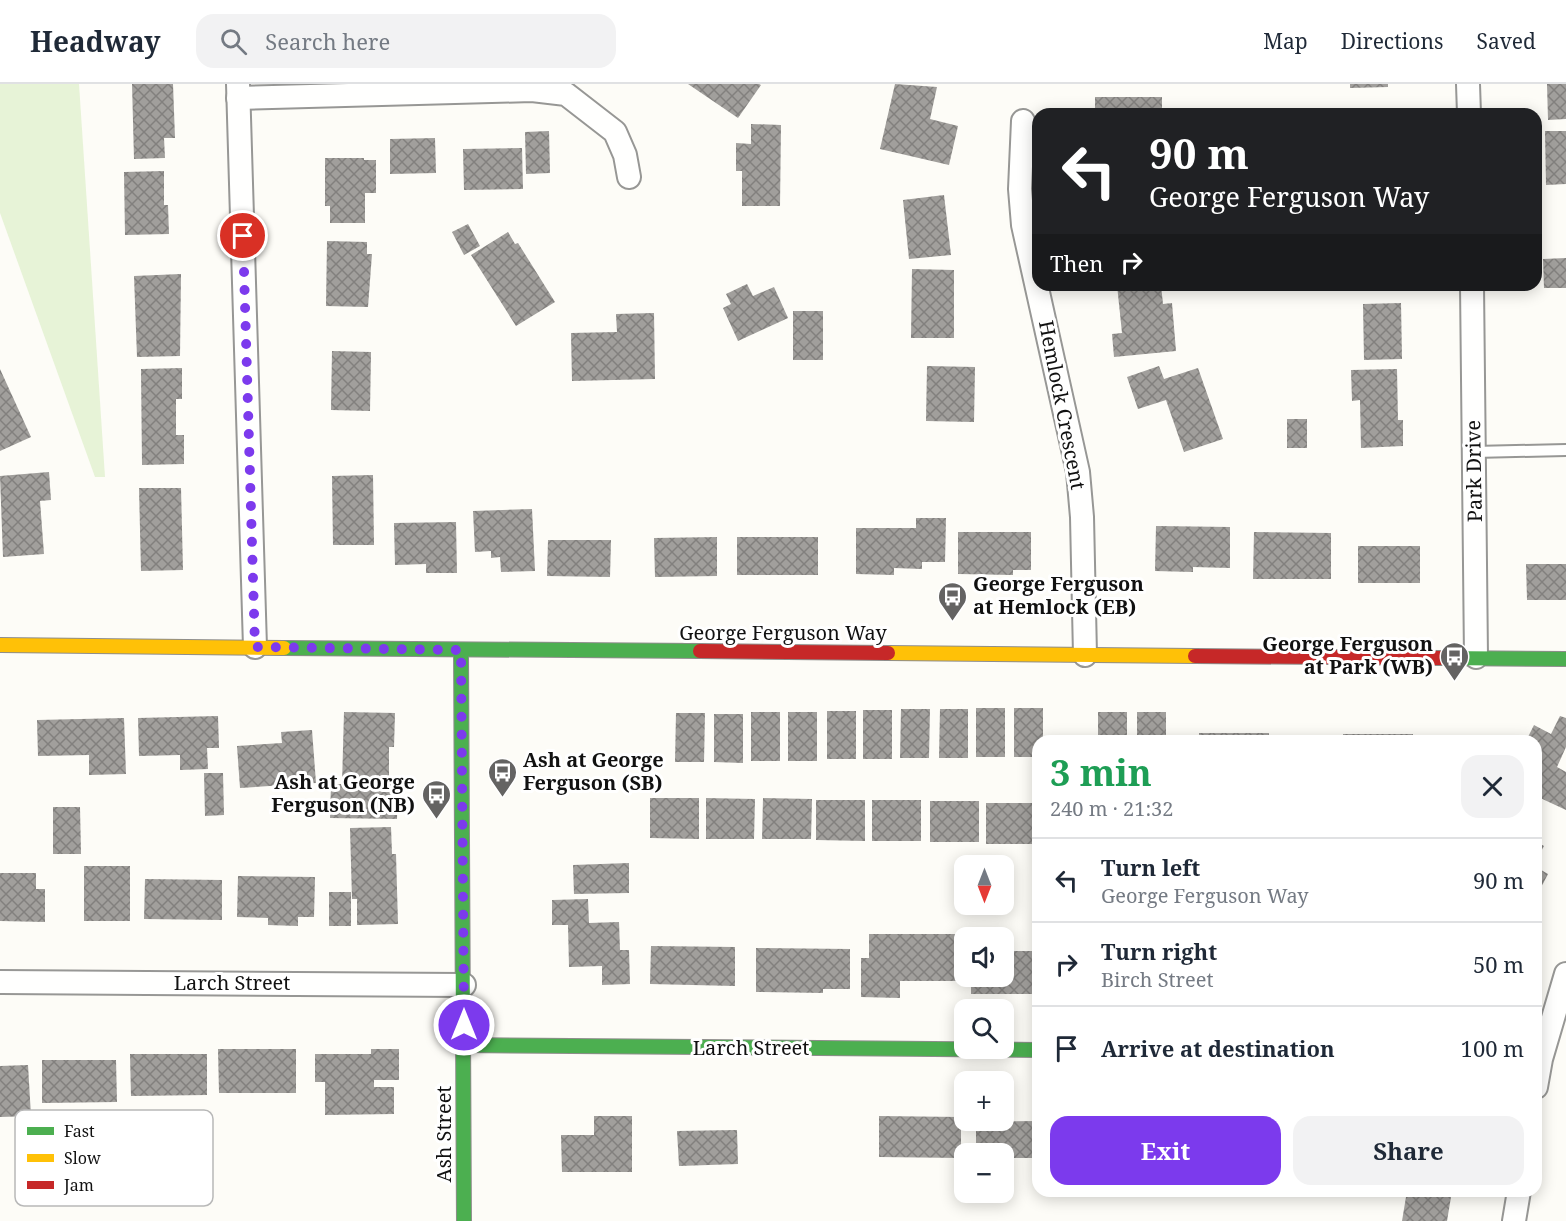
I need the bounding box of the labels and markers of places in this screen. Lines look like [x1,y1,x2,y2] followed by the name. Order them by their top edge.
[217,210,268,261] pin
[973,570,1144,620] place label: George Ferguson at Hemlock (EB)
[936,580,968,622] bus stop icon: George Ferguson at Hemlock (EB)
[1262,630,1433,680] place label: George Ferguson at Park (WB)
[1438,640,1470,682] bus stop icon: George Ferguson at Park (WB)
[523,746,664,796] place label: Ash at George Ferguson (SB)
[486,756,518,798] bus stop icon: Ash at George Ferguson (SB)
[271,768,415,818] place label: Ash at George Ferguson (NB)
[420,778,452,820] bus stop icon: Ash at George Ferguson (NB)

